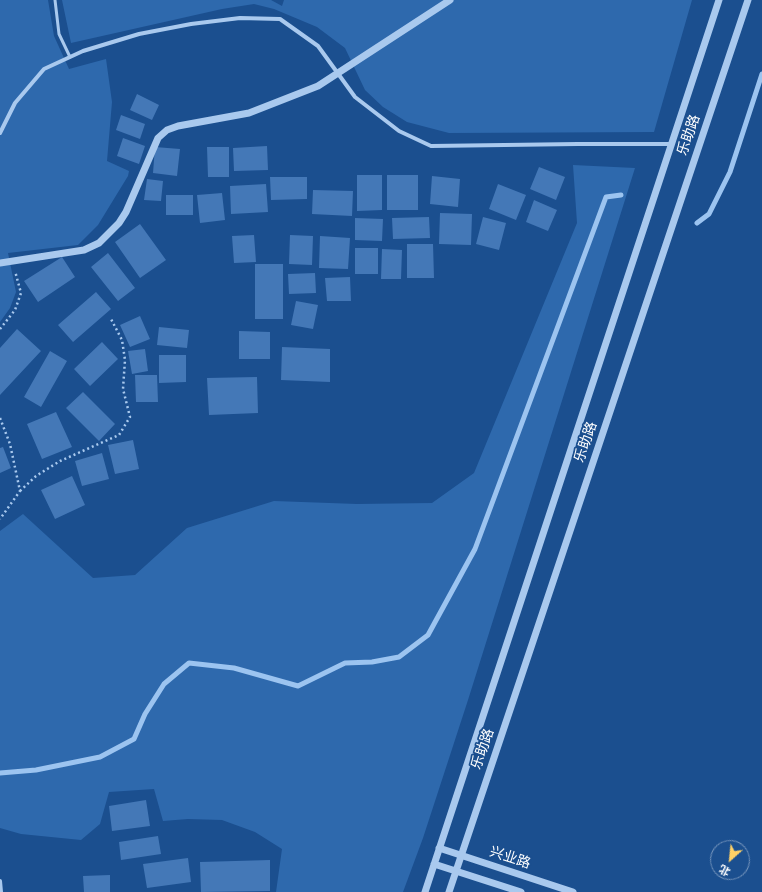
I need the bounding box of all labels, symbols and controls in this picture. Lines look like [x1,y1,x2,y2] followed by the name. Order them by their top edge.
[674,112,704,158] street label: 乐助路
[571,419,601,465] street label: 乐助路
[468,726,498,772] street label: 乐助路
[710,840,750,880] north arrow
[487,844,533,872] street label: 兴业路
[717,862,733,879] text: 北

